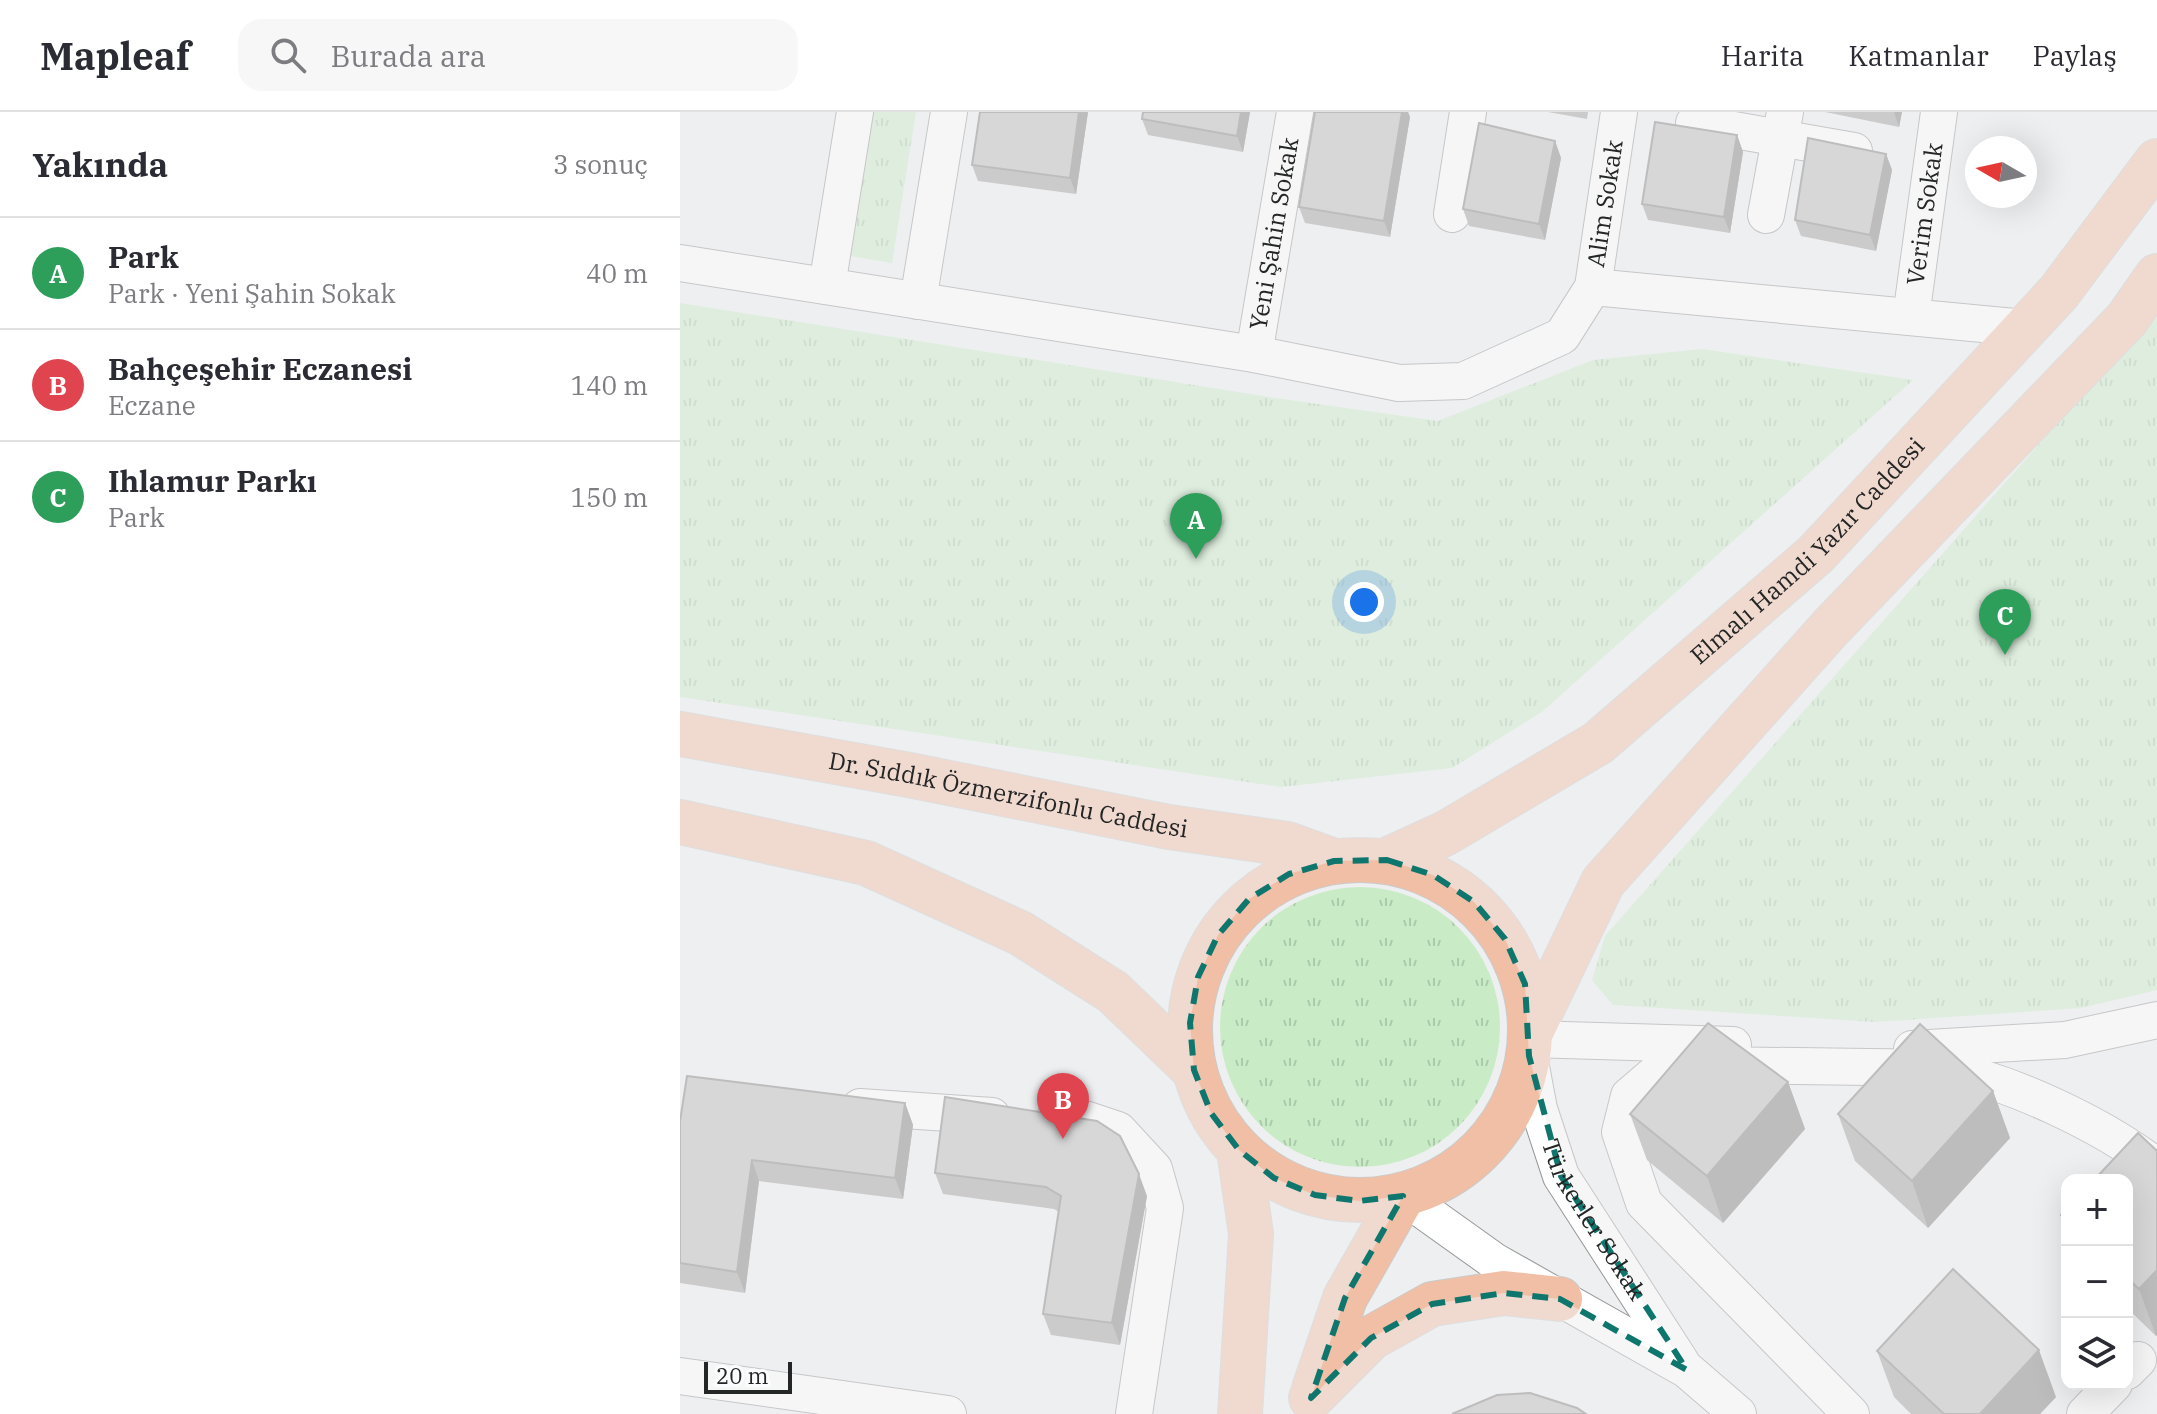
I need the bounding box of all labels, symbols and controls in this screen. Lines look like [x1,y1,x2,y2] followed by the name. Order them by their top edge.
[238,19,798,91] search box
[40,31,190,80] text: Mapleaf
[266,33,310,77] icon: search
[330,36,486,75] text: Burada ara
[1721,37,1804,74] text: Harita
[1848,37,1989,74] text: Katmanlar
[2033,37,2117,74] text: Paylaş
[1241,135,1305,332] street label: Yeni Şahin Sokak
[1965,136,2037,208] north arrow
[1579,138,1630,269] street label: Alim Sokak
[1899,141,1950,287] street label: Verim Sokak
[32,142,168,186] text: Yakında
[553,147,648,181] text: 3 sonuç
[108,237,179,276] text: Park
[49,256,67,290] text: A
[586,256,648,290] text: 40 m
[108,276,396,310] text: Park · Yeni Şahin Sokak
[108,349,412,388] text: Bahçeşehir Eczanesi
[49,368,67,402] text: B
[570,368,648,402] text: 140 m
[108,388,196,422] text: Eczane
[1683,430,1931,671] street label: Elmalı Hamdi Yazır Caddesi
[108,461,317,500] text: Ihlamur Parkı
[49,480,67,514] text: C
[570,480,648,514] text: 150 m
[1170,493,1222,559] pin: A
[108,500,165,534] text: Park
[1344,582,1384,622] your location
[1979,589,2031,655] pin: C
[826,744,1190,845] street label: Dr. Sıddık Özmerzifonlu Caddesi
[1037,1073,1089,1139] pin: B
[1535,1135,1654,1306] street label: Türkerler Sokak
[2061,1174,2133,1390] map controls
[2061,1174,2133,1246] button: +
[2061,1246,2133,1318] button: −
[2061,1318,2133,1390] button: layers
[704,1358,792,1394] scale bar
[716,1361,768,1390] text: 20 m

